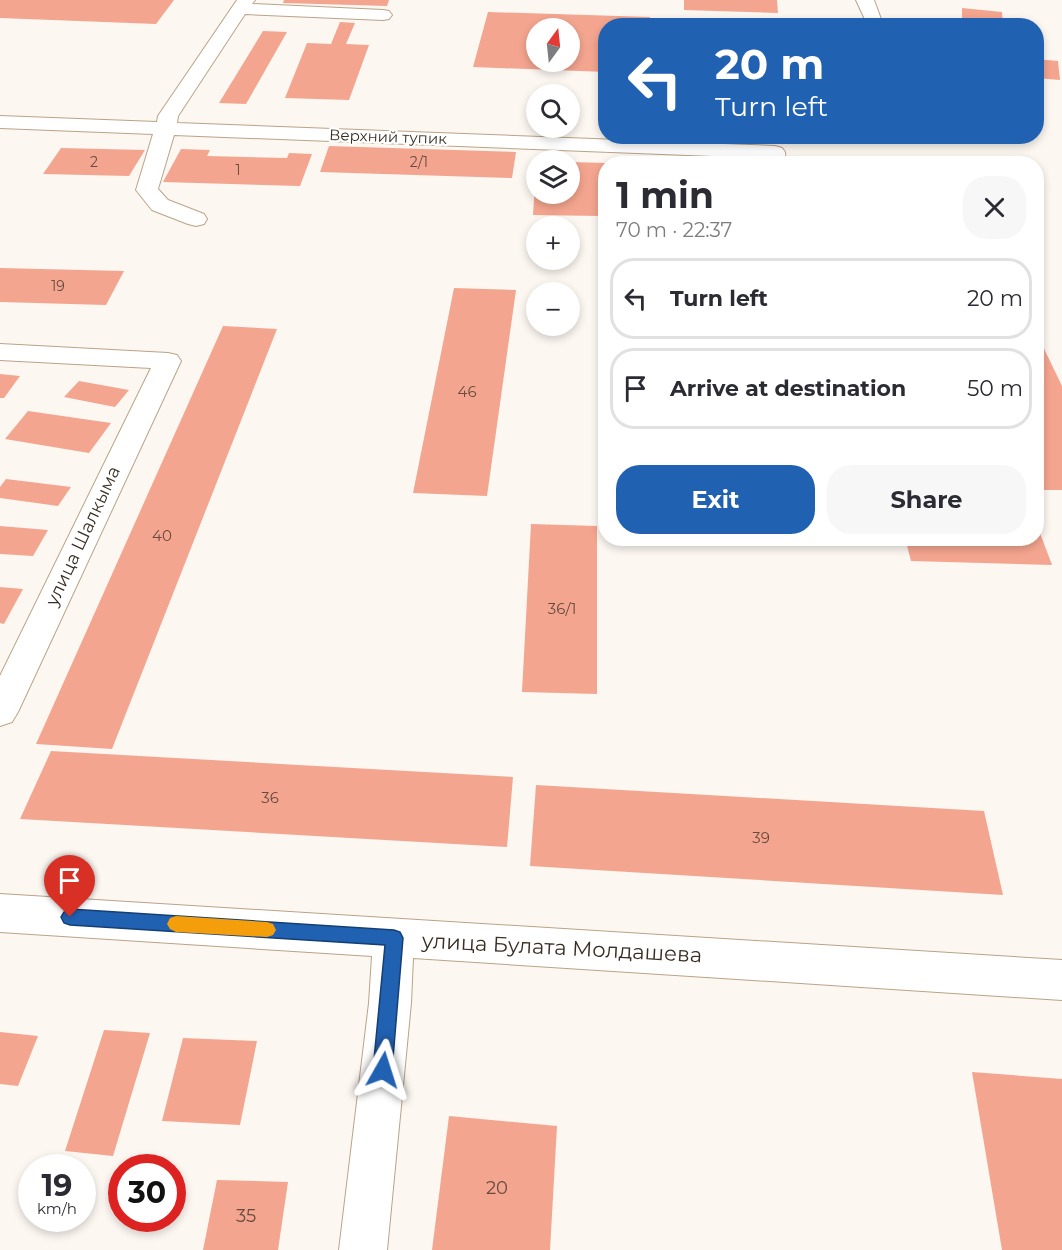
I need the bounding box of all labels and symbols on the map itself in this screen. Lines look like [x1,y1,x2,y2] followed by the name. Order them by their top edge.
[526,18,580,72] north arrow
[329,125,447,148] street label: Верхний тупик
[90,153,98,171] house number: 2
[410,153,428,171] house number: 2/1
[235,161,241,179] house number: 1
[51,277,65,295] house number: 19
[457,382,477,401] house number: 46
[41,463,125,610] street label: улица Шалкыма
[152,526,172,545] house number: 40
[548,599,576,618] house number: 36/1
[261,788,279,807] house number: 36
[752,828,770,847] house number: 39
[44,855,95,917] pin
[420,928,703,967] street label: улица Булата Молдашева
[351,1038,415,1102] position arrow
[108,1154,186,1232] speed limit sign: 30
[486,1177,508,1199] house number: 20
[236,1205,256,1227] house number: 35

